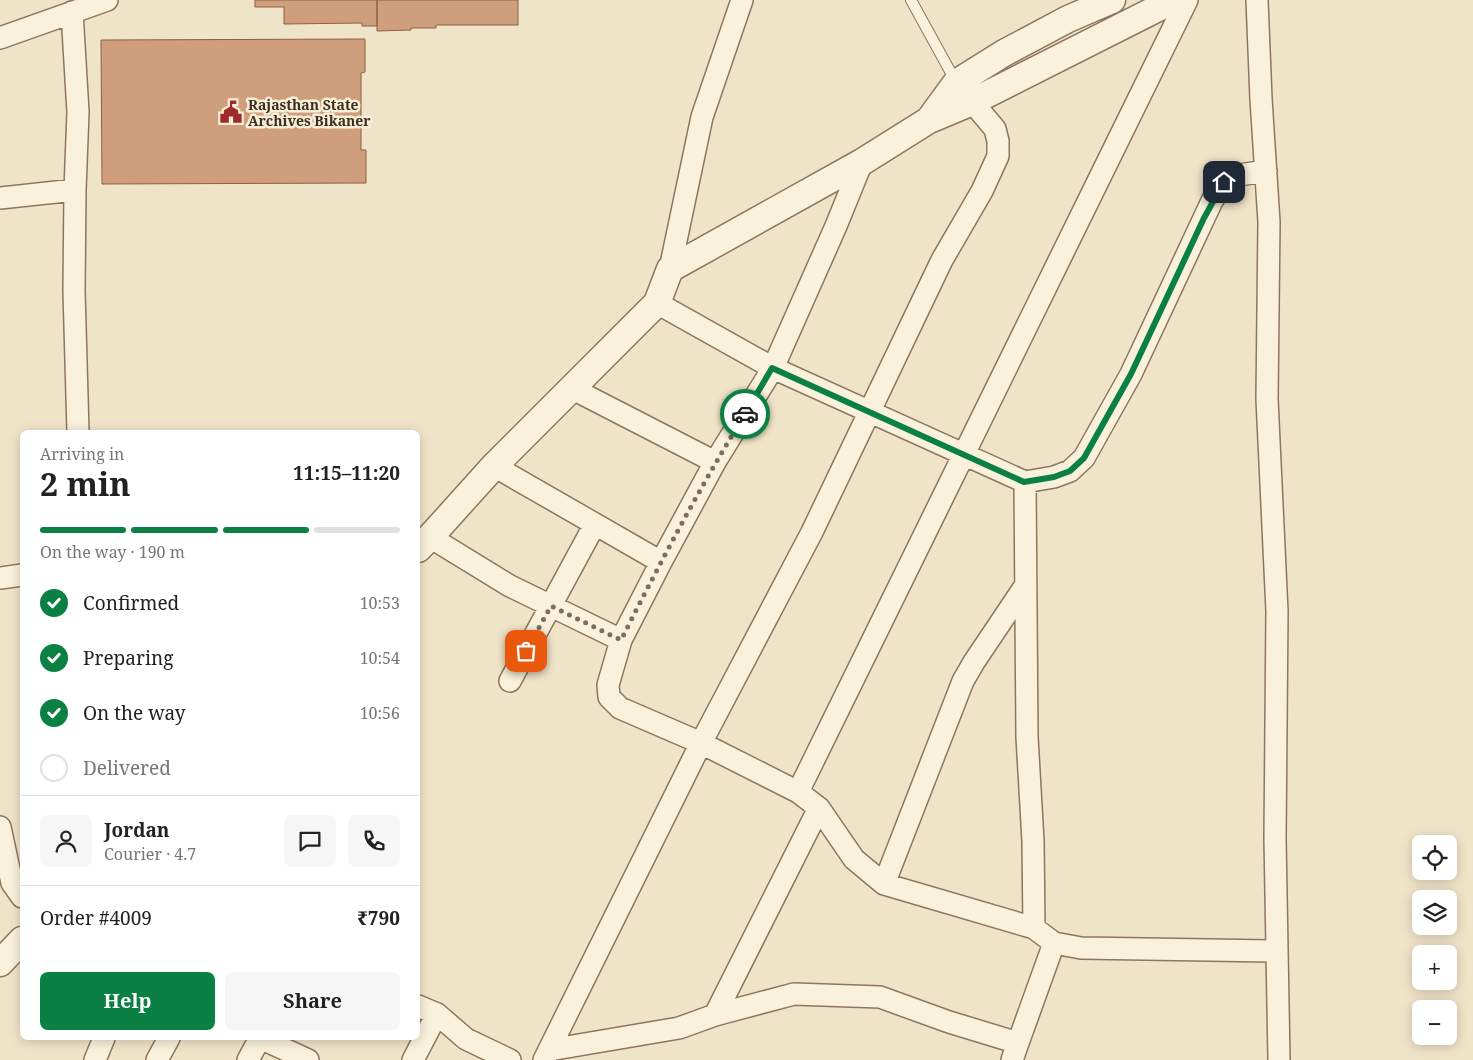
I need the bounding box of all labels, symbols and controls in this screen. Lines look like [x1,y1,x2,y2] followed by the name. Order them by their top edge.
[248,95,371,130] place label: Rajasthan State Archives Bikaner
[218,99,244,125] public building icon: Rajasthan State Archives Bikaner
[1203,161,1245,203] pin
[1210,168,1238,196] icon: home
[720,389,770,439] courier
[731,400,759,428] icon: car
[40,443,124,465] text: Arriving in
[293,460,400,486] text: 11:15–11:20
[40,462,131,505] text: 2 min
[40,541,185,563] text: On the way · 190 m
[40,589,68,617] icon: check
[83,590,179,616] text: Confirmed
[360,592,400,614] text: 10:53
[505,630,547,672] pin
[512,637,540,665] icon: bag
[40,644,68,672] icon: check
[83,645,173,671] text: Preparing
[360,647,400,669] text: 10:54
[40,699,68,727] icon: check
[83,700,186,726] text: On the way
[360,702,400,724] text: 10:56
[83,755,171,781] text: Delivered
[40,815,92,867] button: person
[284,815,336,867] button: chat
[348,815,400,867] button: phone
[104,817,170,843] text: Jordan
[1412,835,1457,1045] map controls
[1412,835,1457,880] button: locate
[104,843,196,865] text: Courier · 4.7
[1412,890,1457,935] button: layers
[40,905,152,931] text: Order #4009
[357,905,400,931] text: ₹790
[1412,945,1457,990] button: +
[40,972,215,1030] button: Help
[225,972,400,1030] button: Share
[1412,1000,1457,1045] button: −

